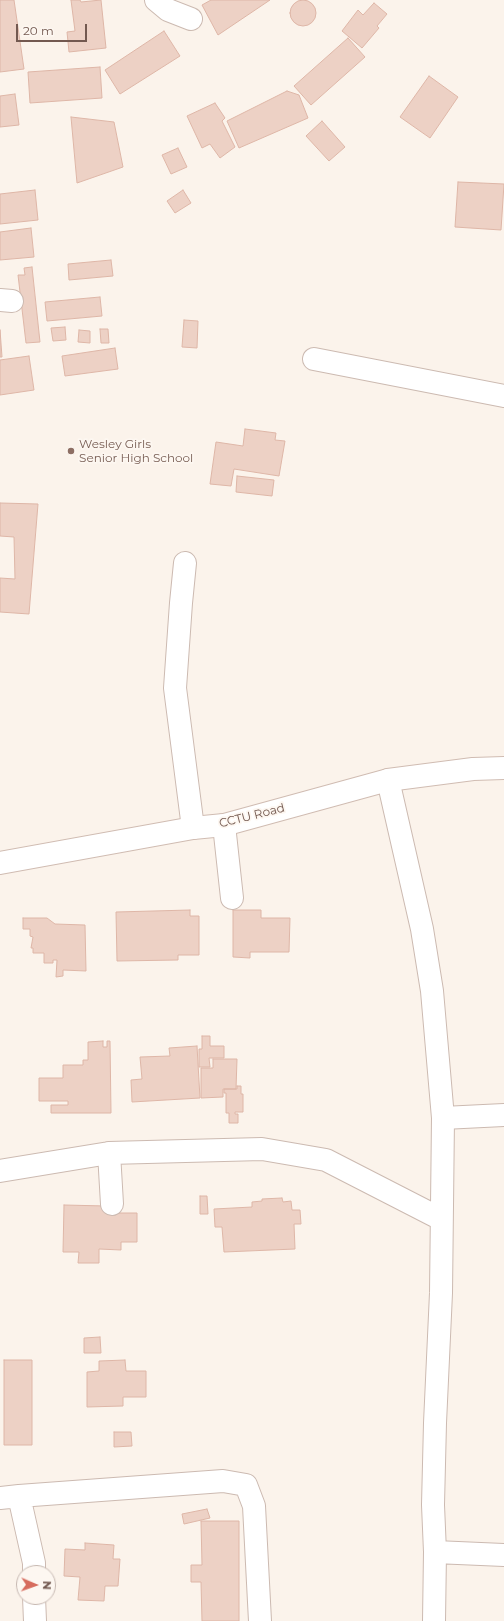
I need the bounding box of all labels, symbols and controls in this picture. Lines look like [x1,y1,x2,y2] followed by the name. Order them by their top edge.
[18,16,89,42] scale bar
[23,23,54,38] text: 20 m
[79,437,193,465] place label: Wesley Girls Senior High School
[66,446,76,456] marker: Wesley Girls Senior High School
[218,801,286,831] street label: CCTU Road
[16,1565,56,1605] north arrow
[40,1581,54,1590] text: N

